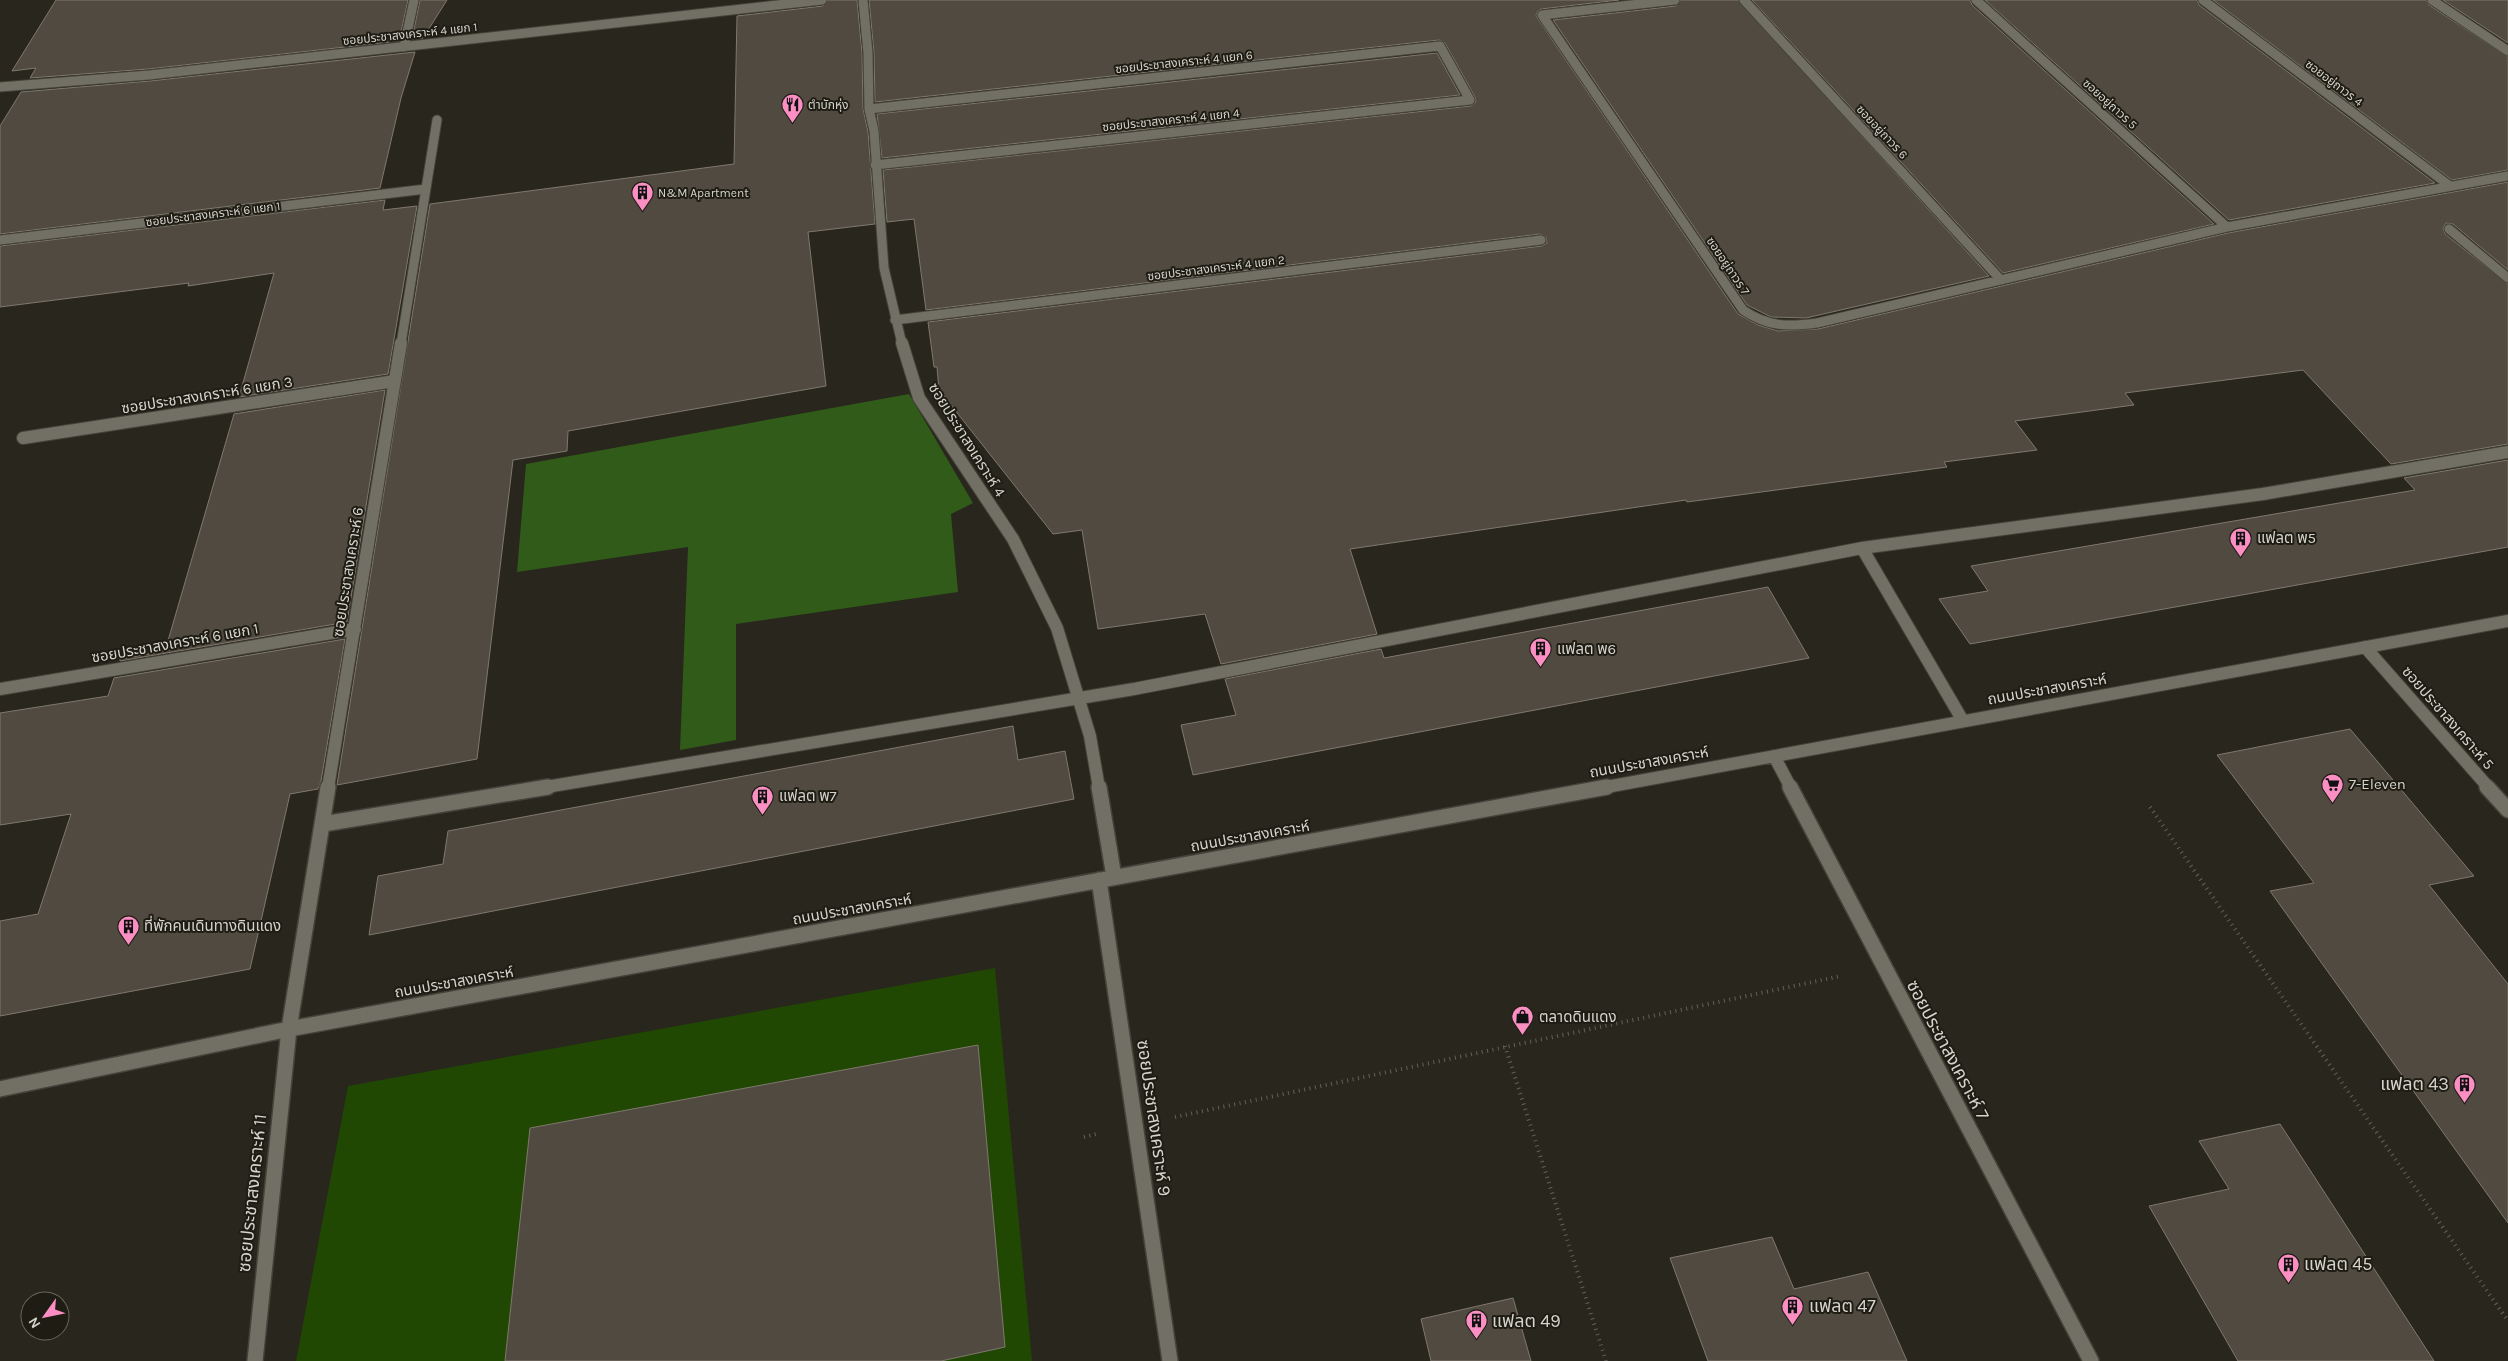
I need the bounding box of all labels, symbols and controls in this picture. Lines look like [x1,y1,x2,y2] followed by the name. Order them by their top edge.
[342,20,478,48] street label: ซอยประชาสงเคราะห์ 4 แยก 1
[1115,48,1254,76] street label: ซอยประชาสงเคราะห์ 4 แยก 6
[2303,57,2366,109] street label: ซอยอยู่ถาวร 4
[2080,76,2140,132] street label: ซอยอยู่ถาวร 5
[780,93,804,124] restaurant icon: ตำบักหุ่ง
[808,98,848,112] place label: ตำบักหุ่ง
[1854,102,1910,162] street label: ซอยอยู่ถาวร 6
[1102,106,1241,134] street label: ซอยประชาสงเคราะห์ 4 แยก 4
[630,181,654,212] building icon: N&M Apartment
[658,186,749,200] place label: N&M Apartment
[145,199,281,229] street label: ซอยประชาสงเคราะห์ 6 แยก 1
[1703,234,1753,298] street label: ซอยอยู่ถาวร 7
[1147,253,1286,283] street label: ซอยประชาสงเคราะห์ 4 แยก 2
[120,373,294,417] street label: ซอยประชาสงเคราะห์ 6 แยก 3
[925,380,1010,501] street label: ซอยประชาสงเคราะห์ 4
[329,506,367,638] street label: ซอยประชาสงเคราะห์ 6
[2229,526,2253,557] building icon: แฟลต พ5
[2257,529,2316,547] place label: แฟลต พ5
[90,619,260,667] street label: ซอยประชาสงเคราะห์ 6 แยก 1
[1529,637,1553,668] building icon: แฟลต พ6
[1557,640,1616,658] place label: แฟลต พ6
[2398,663,2498,773] street label: ซอยประชาสงเคราะห์ 5
[1986,670,2108,708] street label: ถนนประชาสงเคราะห์
[1588,743,1710,781] street label: ถนนประชาสงเคราะห์
[2321,772,2345,803] supermarket icon: 7-Eleven
[2349,775,2406,793] place label: 7-Eleven
[751,784,775,815] building icon: แฟลต พ7
[779,787,837,805] place label: แฟลต พ7
[1189,817,1311,855] street label: ถนนประชาสงเคราะห์
[791,890,913,928] street label: ถนนประชาสงเคราะห์
[116,914,140,945] building icon: ที่พักคนเดินทางดินแดง
[144,915,281,935] place label: ที่พักคนเดินทางดินแดง
[393,963,515,1001] street label: ถนนประชาสงเคราะห์
[1902,976,1994,1124] street label: ซอยประชาสงเคราะห์ 7
[1511,1005,1535,1036] shop icon: ตลาดดินแดง
[1539,1008,1617,1026] place label: ตลาดดินแดง
[1132,1038,1176,1198] street label: ซอยประชาสงเคราะห์ 9
[2453,1072,2477,1103] building icon: แฟลต 43
[2380,1073,2449,1095] place label: แฟลต 43
[233,1113,271,1273] street label: ซอยประชาสงเคราะห์ 11
[2276,1252,2300,1283] building icon: แฟลต 45
[2304,1253,2372,1275] place label: แฟลต 45
[20,1291,70,1341] north arrow
[1781,1294,1805,1325] building icon: แฟลต 47
[1809,1295,1876,1317] place label: แฟลต 47
[1464,1309,1488,1340] building icon: แฟลต 49
[1492,1310,1561,1332] place label: แฟลต 49
[25,1314,44,1332] text: N

